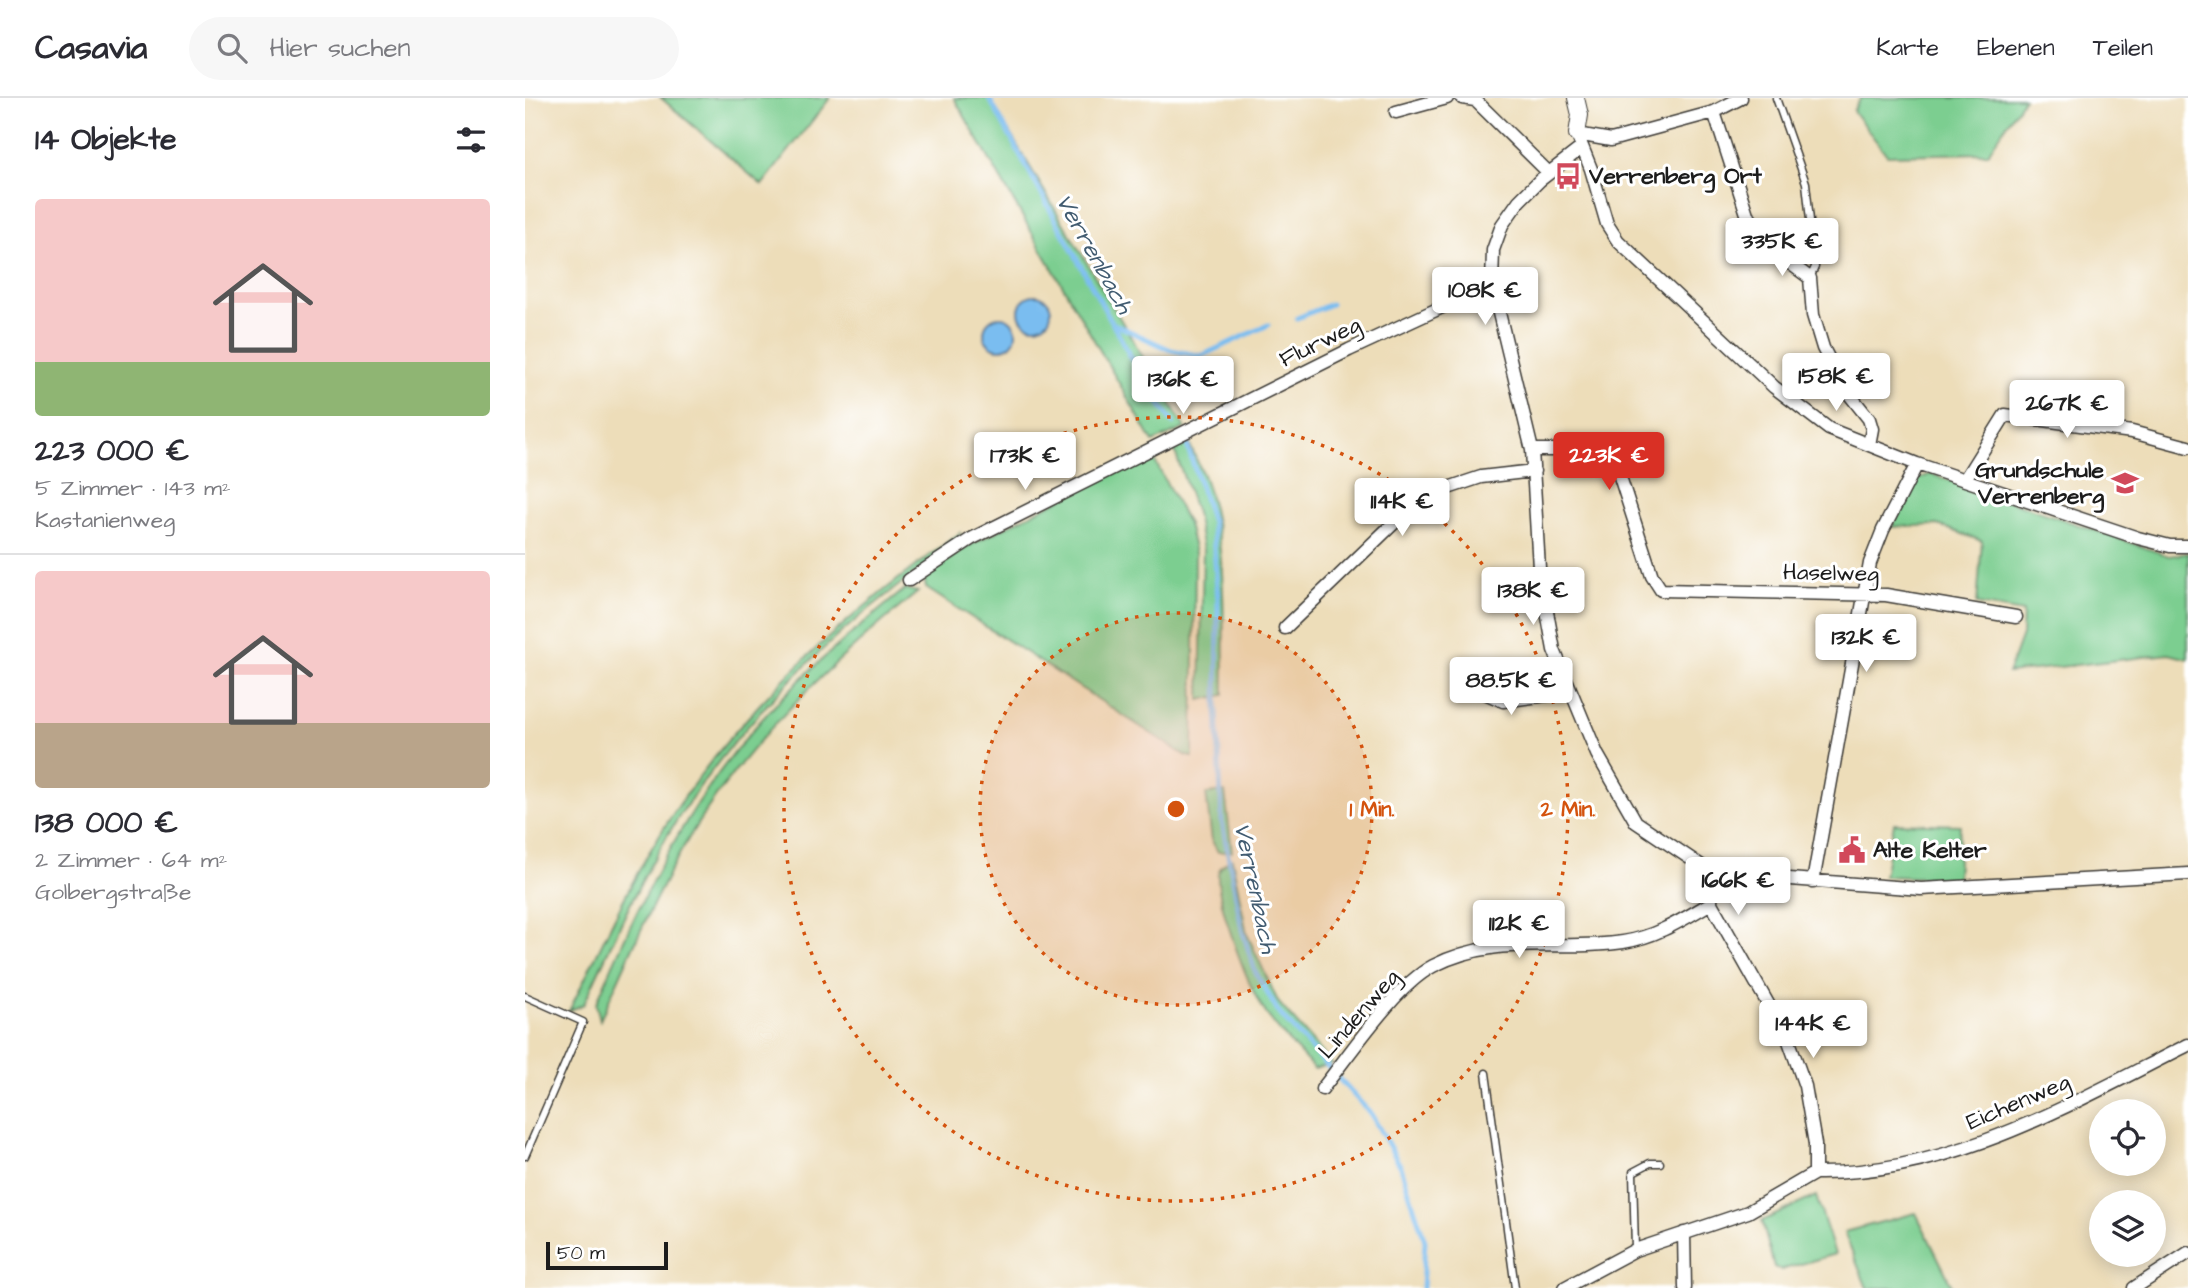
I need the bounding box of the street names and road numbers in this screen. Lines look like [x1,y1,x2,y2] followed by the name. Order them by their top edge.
[1274,309,1367,376] street label: Flurweg
[1783,556,1879,591] street label: Haselweg
[1311,962,1408,1066] street label: Lindenweg
[1961,1066,2075,1139] street label: Eichenweg

